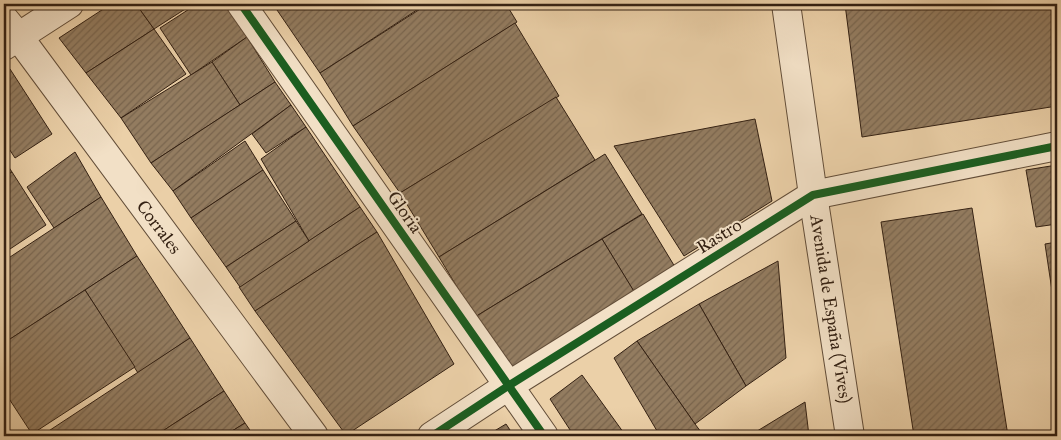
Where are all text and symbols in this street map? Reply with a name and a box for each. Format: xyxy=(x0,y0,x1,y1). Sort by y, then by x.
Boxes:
street label: Gloria xyxy=(383,187,428,238)
street label: Corrales xyxy=(132,196,186,258)
street label: Avenida de España (Vives) xyxy=(804,212,857,405)
street label: Rastro xyxy=(692,214,746,258)

